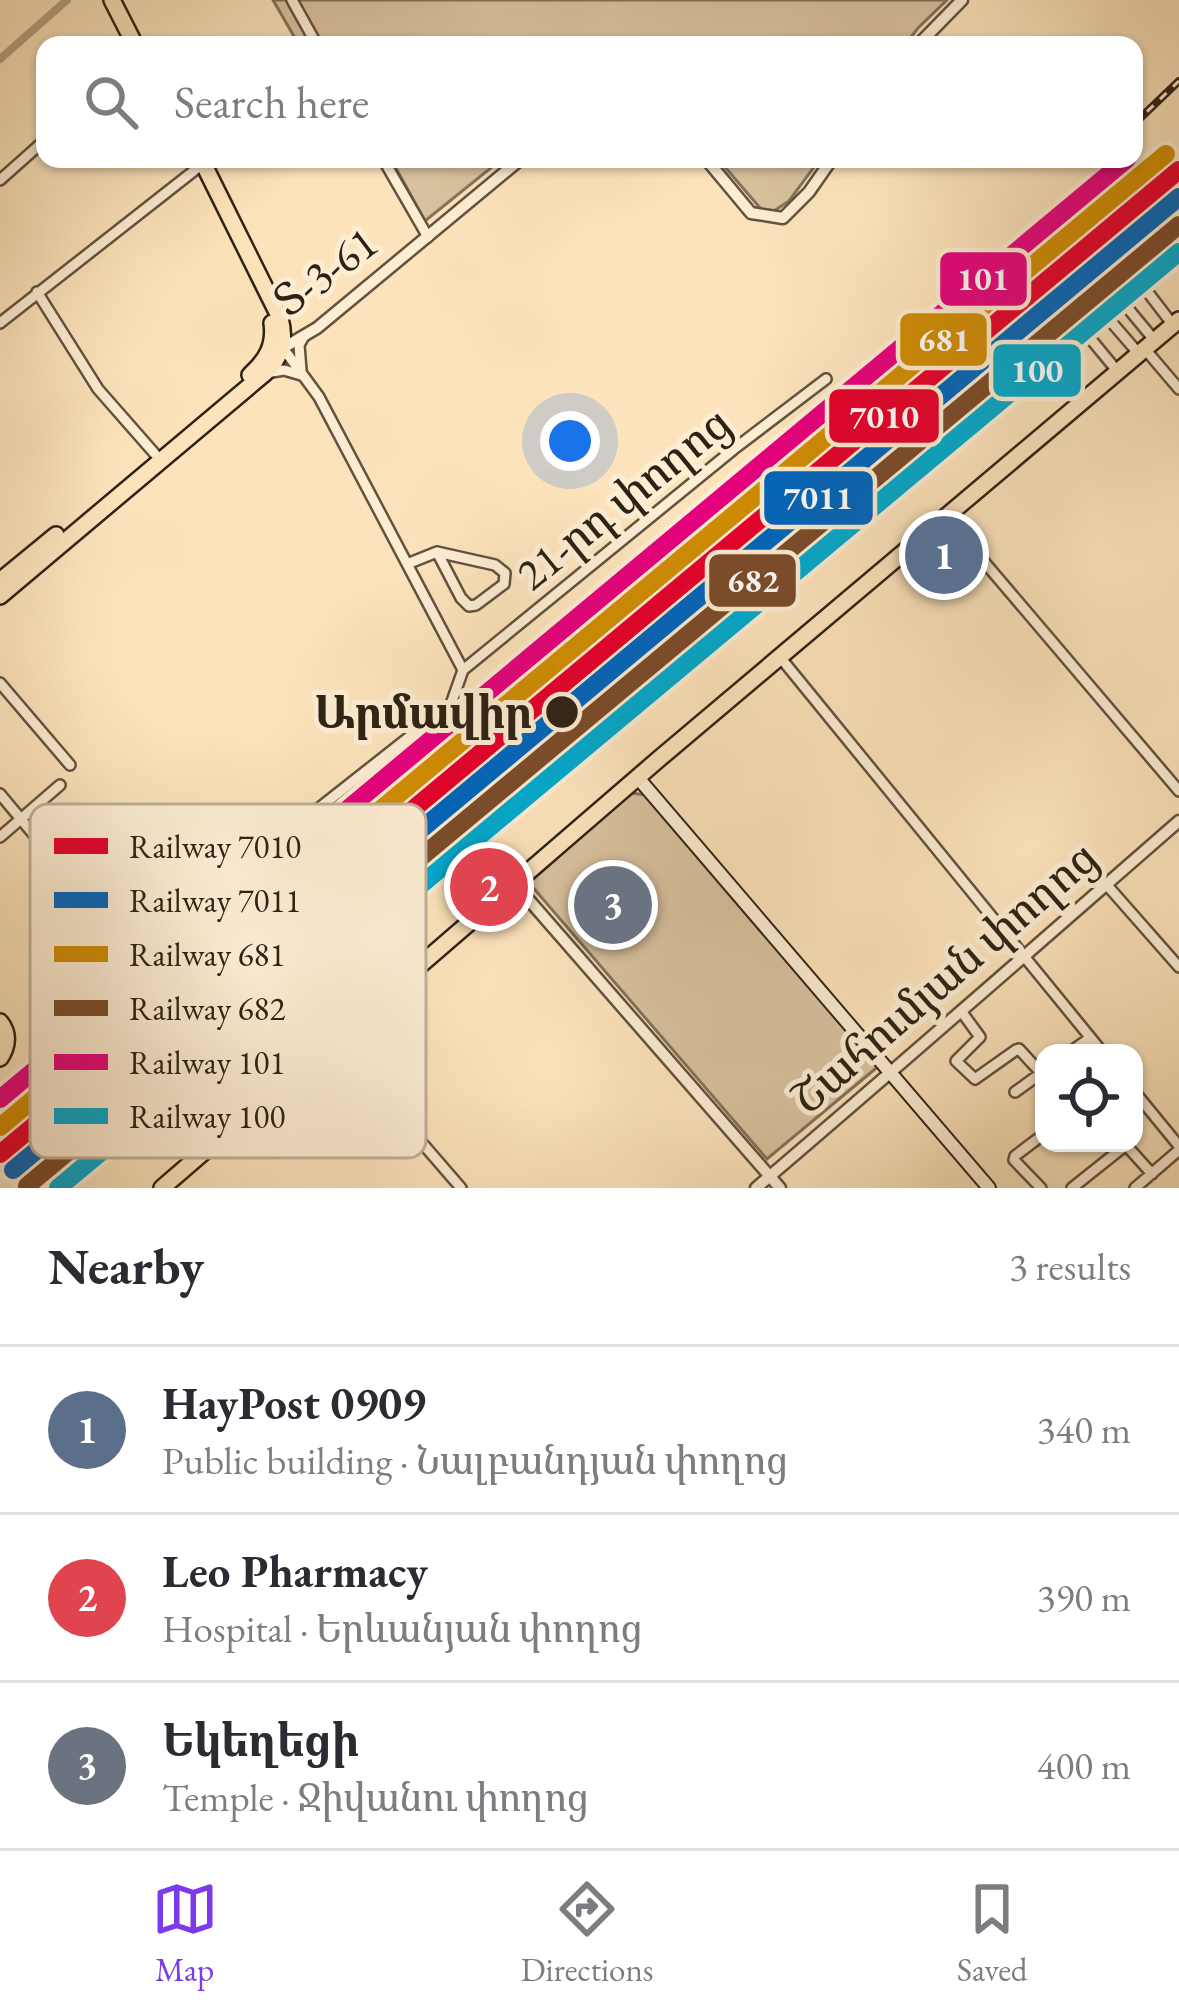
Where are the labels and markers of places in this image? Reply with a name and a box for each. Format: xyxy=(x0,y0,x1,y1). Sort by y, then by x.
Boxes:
pin: 1 xyxy=(905,510,983,600)
place label: Արմավիր xyxy=(314,683,532,741)
marker: Արմավիր xyxy=(543,693,581,731)
pin: 2 xyxy=(450,842,528,932)
pin: 3 xyxy=(574,860,652,950)

